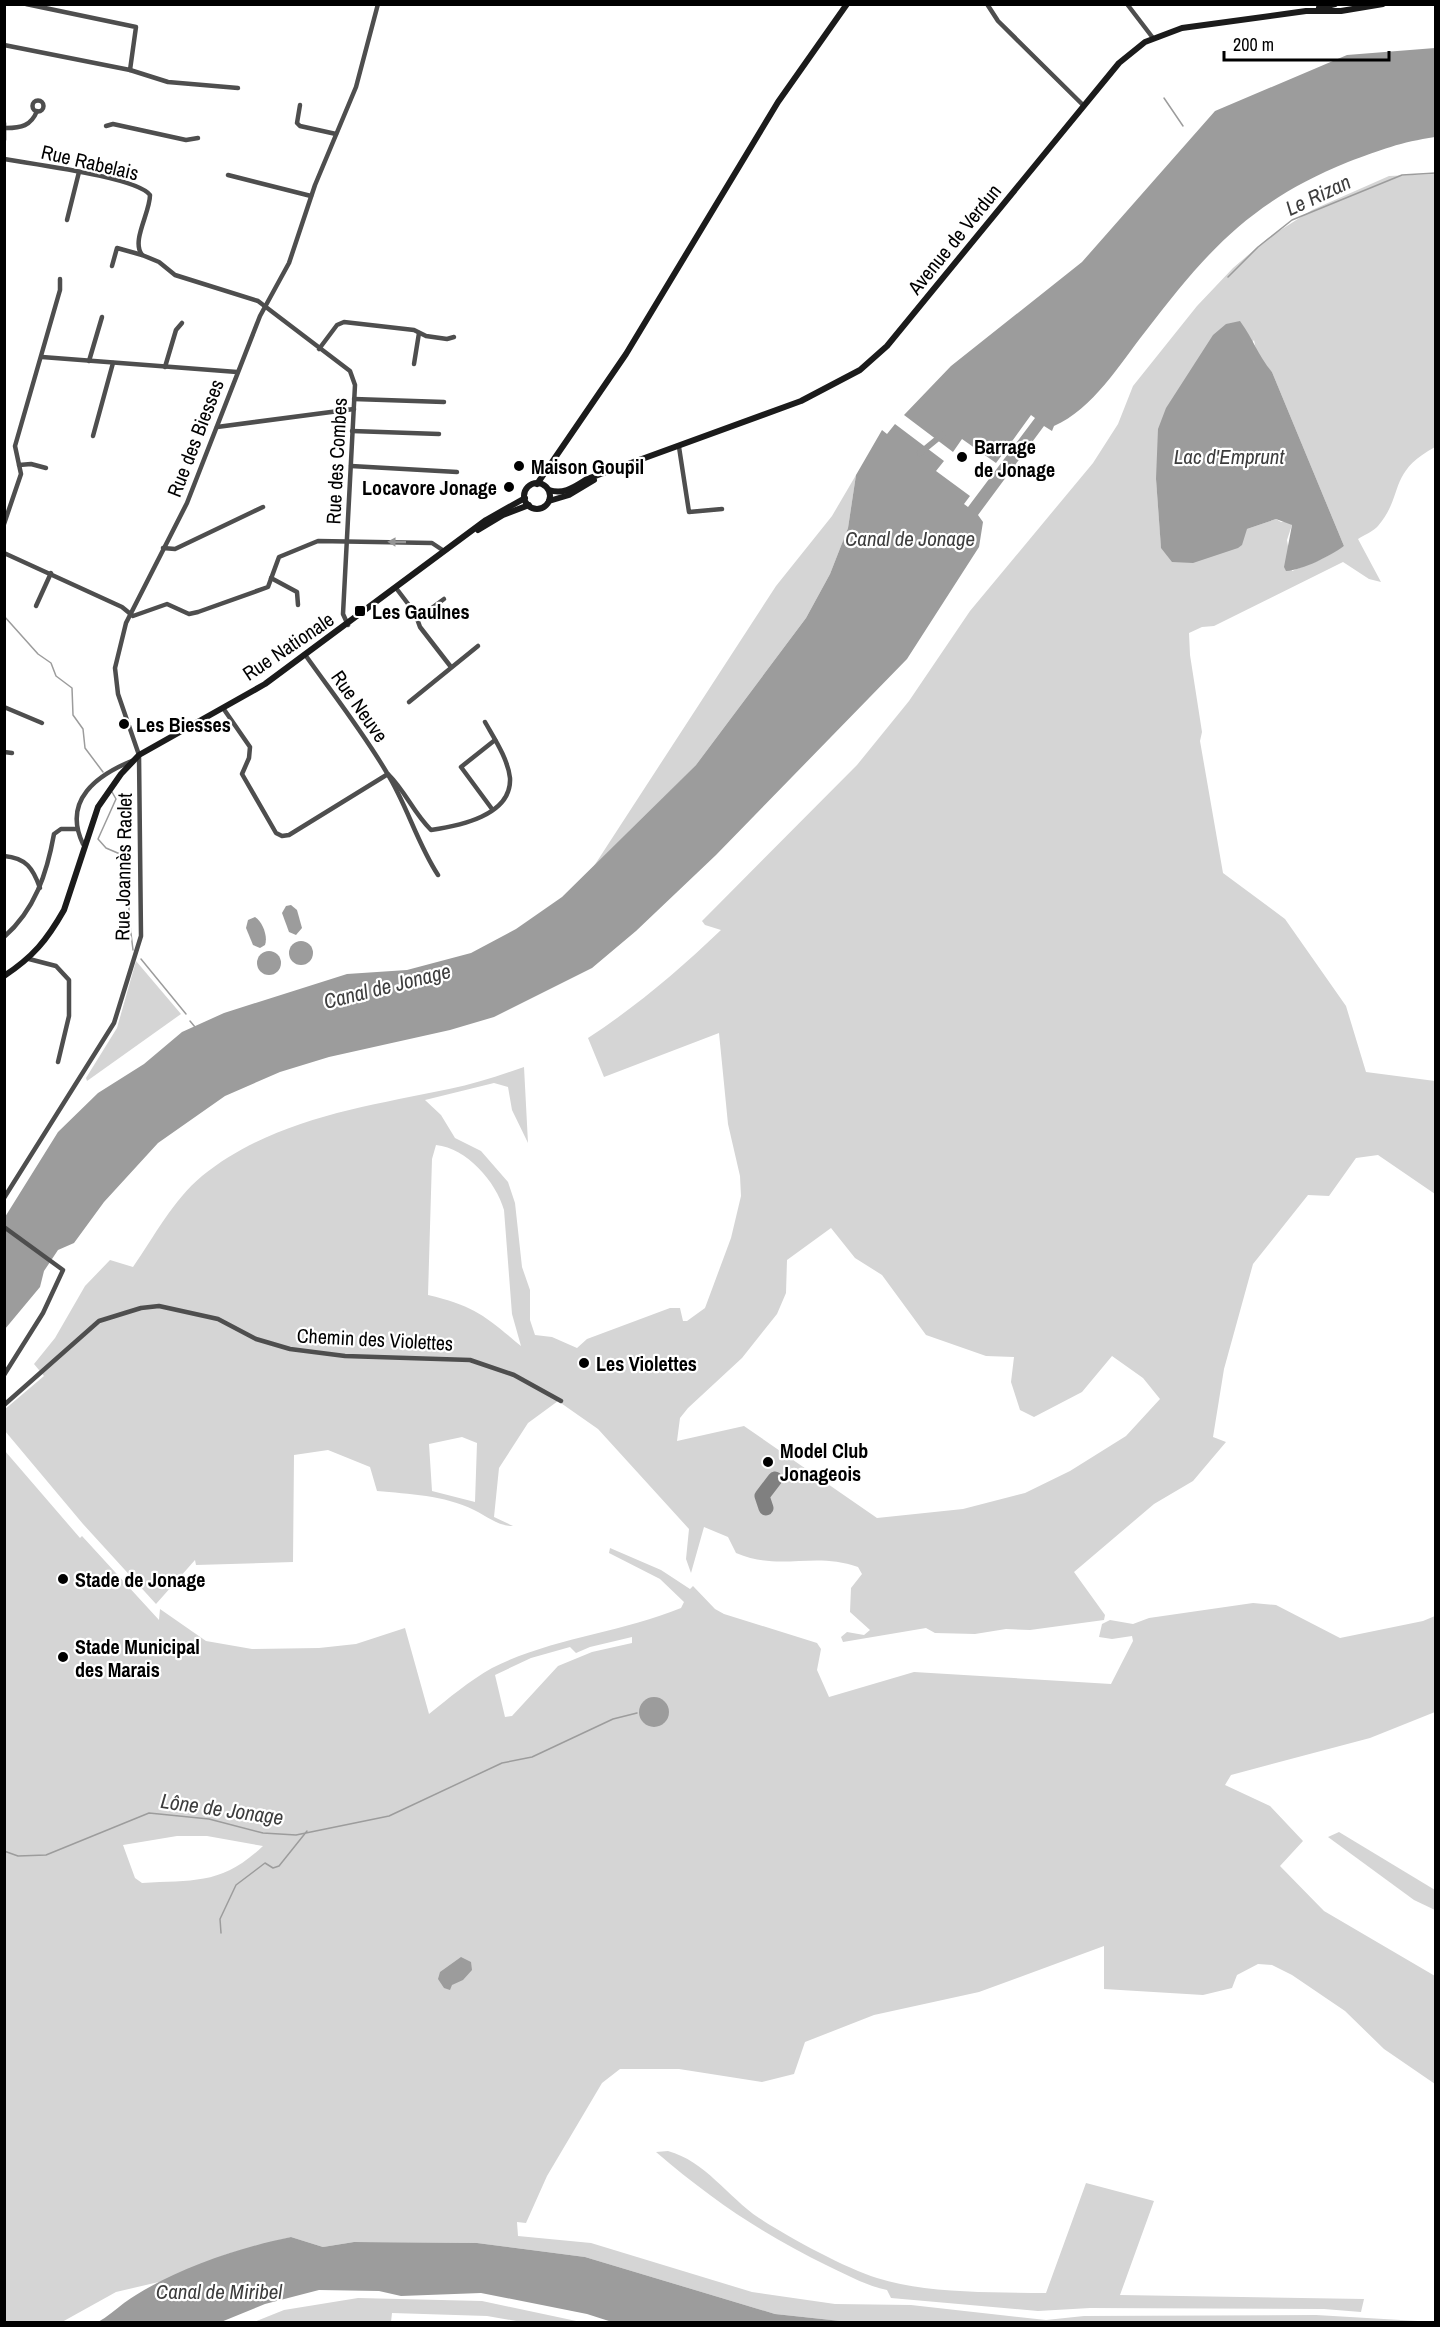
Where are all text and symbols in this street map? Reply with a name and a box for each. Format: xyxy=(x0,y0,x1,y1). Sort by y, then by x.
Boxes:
scale bar xyxy=(1224,24,1389,62)
text: 200 m xyxy=(1233,32,1274,57)
street label: Rue Rabelais xyxy=(39,138,141,186)
water label: Le Rizan xyxy=(1281,167,1355,223)
street label: Avenue de Verdun xyxy=(900,178,1007,301)
street label: Rue des Biesses xyxy=(160,375,230,501)
street label: Rue des Combes xyxy=(319,397,353,525)
place label: Barrage de Jonage xyxy=(974,433,1055,483)
water label: Lac d'Emprunt xyxy=(1174,442,1285,471)
marker: Barrage de Jonage xyxy=(955,450,969,464)
place label: Maison Goupil xyxy=(531,453,644,480)
marker: Maison Goupil xyxy=(512,459,526,473)
place label: Locavore Jonage xyxy=(362,474,497,501)
marker: Locavore Jonage xyxy=(502,480,516,494)
water label: Canal de Jonage xyxy=(845,524,975,553)
one-way arrow xyxy=(387,537,406,547)
place label: Les Gaulnes xyxy=(372,598,470,625)
marker: Les Gaulnes xyxy=(353,604,367,618)
street label: Rue Nationale xyxy=(237,605,339,687)
street label: Rue Neuve xyxy=(325,665,395,747)
place label: Les Biesses xyxy=(136,711,231,738)
marker: Les Biesses xyxy=(117,717,131,731)
street label: Rue Joannès Raclet xyxy=(108,792,138,941)
water label: Canal de Jonage xyxy=(320,956,454,1016)
street label: Chemin des Violettes xyxy=(296,1321,454,1357)
place label: Les Violettes xyxy=(596,1350,697,1377)
marker: Les Violettes xyxy=(577,1356,591,1370)
place label: Model Club Jonageois xyxy=(780,1437,868,1487)
marker: Model Club Jonageois xyxy=(761,1455,775,1469)
place label: Stade de Jonage xyxy=(75,1566,205,1593)
marker: Stade de Jonage xyxy=(56,1572,70,1586)
place label: Stade Municipal des Marais xyxy=(75,1633,200,1683)
marker: Stade Municipal des Marais xyxy=(56,1650,70,1664)
water label: Lône de Jonage xyxy=(159,1786,285,1832)
water label: Canal de Miribel xyxy=(156,2277,283,2306)

